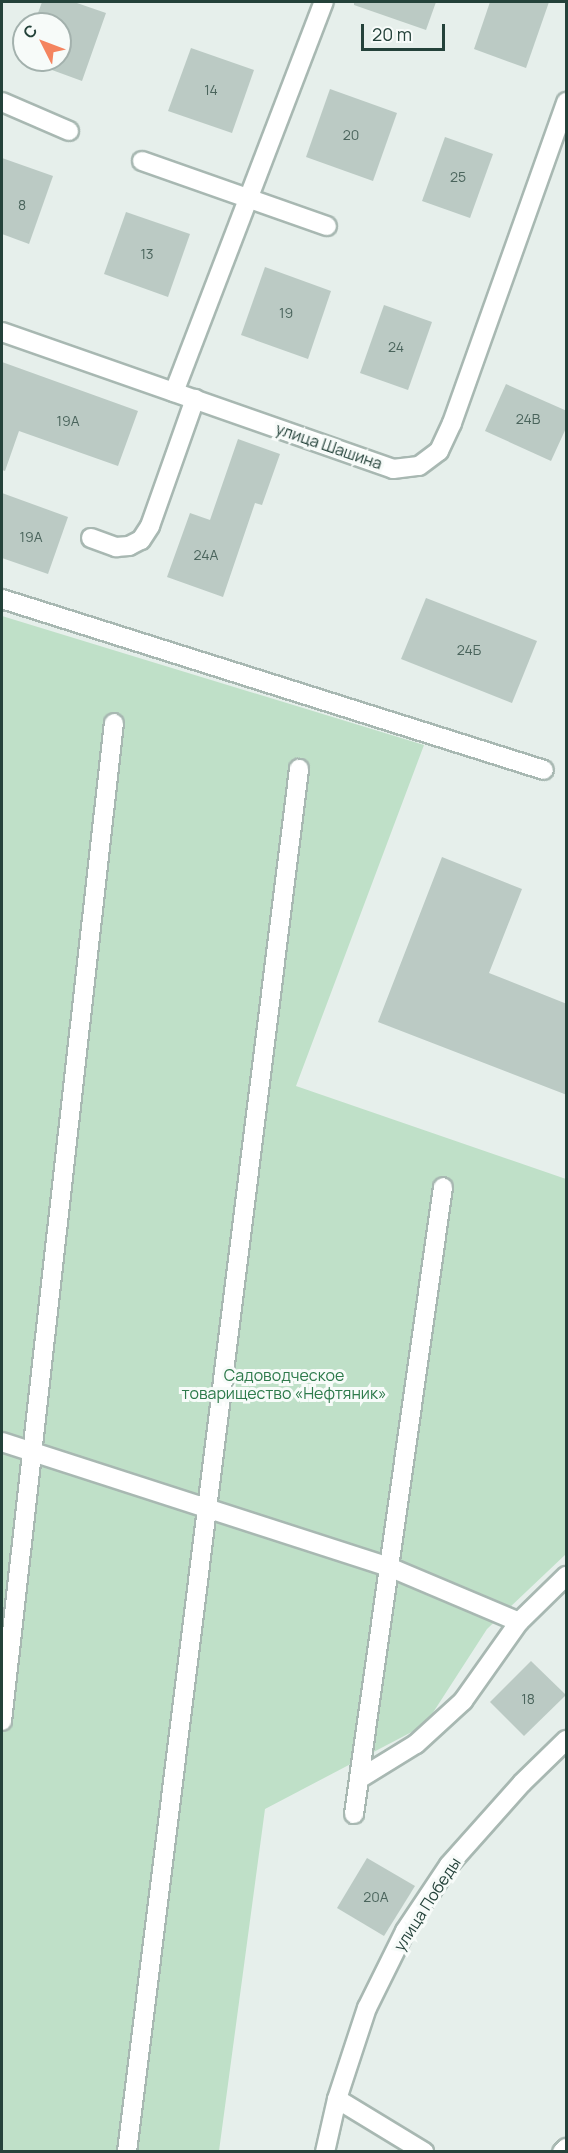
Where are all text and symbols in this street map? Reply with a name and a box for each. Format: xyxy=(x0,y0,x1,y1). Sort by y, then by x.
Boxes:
north arrow xyxy=(12,12,72,72)
scale bar xyxy=(364,12,448,50)
text: С xyxy=(18,20,42,43)
text: 20 m xyxy=(372,22,412,46)
house number: 14 xyxy=(204,82,218,98)
house number: 20 xyxy=(343,127,359,143)
house number: 25 xyxy=(450,169,466,185)
house number: 8 xyxy=(18,197,26,213)
house number: 13 xyxy=(140,246,154,262)
house number: 19 xyxy=(279,305,293,321)
house number: 24 xyxy=(388,339,404,355)
house number: 24В xyxy=(516,411,540,427)
house number: 19А xyxy=(56,413,80,429)
street label: улица Шашина xyxy=(273,419,385,473)
house number: 19А xyxy=(19,529,43,545)
house number: 24А xyxy=(194,547,218,563)
house number: 24Б xyxy=(457,642,481,658)
park label: Садоводческое товарищество «Нефтяник» xyxy=(182,1365,386,1403)
house number: 18 xyxy=(521,1691,535,1707)
street label: улица Победы xyxy=(390,1854,464,1954)
house number: 20А xyxy=(363,1889,389,1905)

